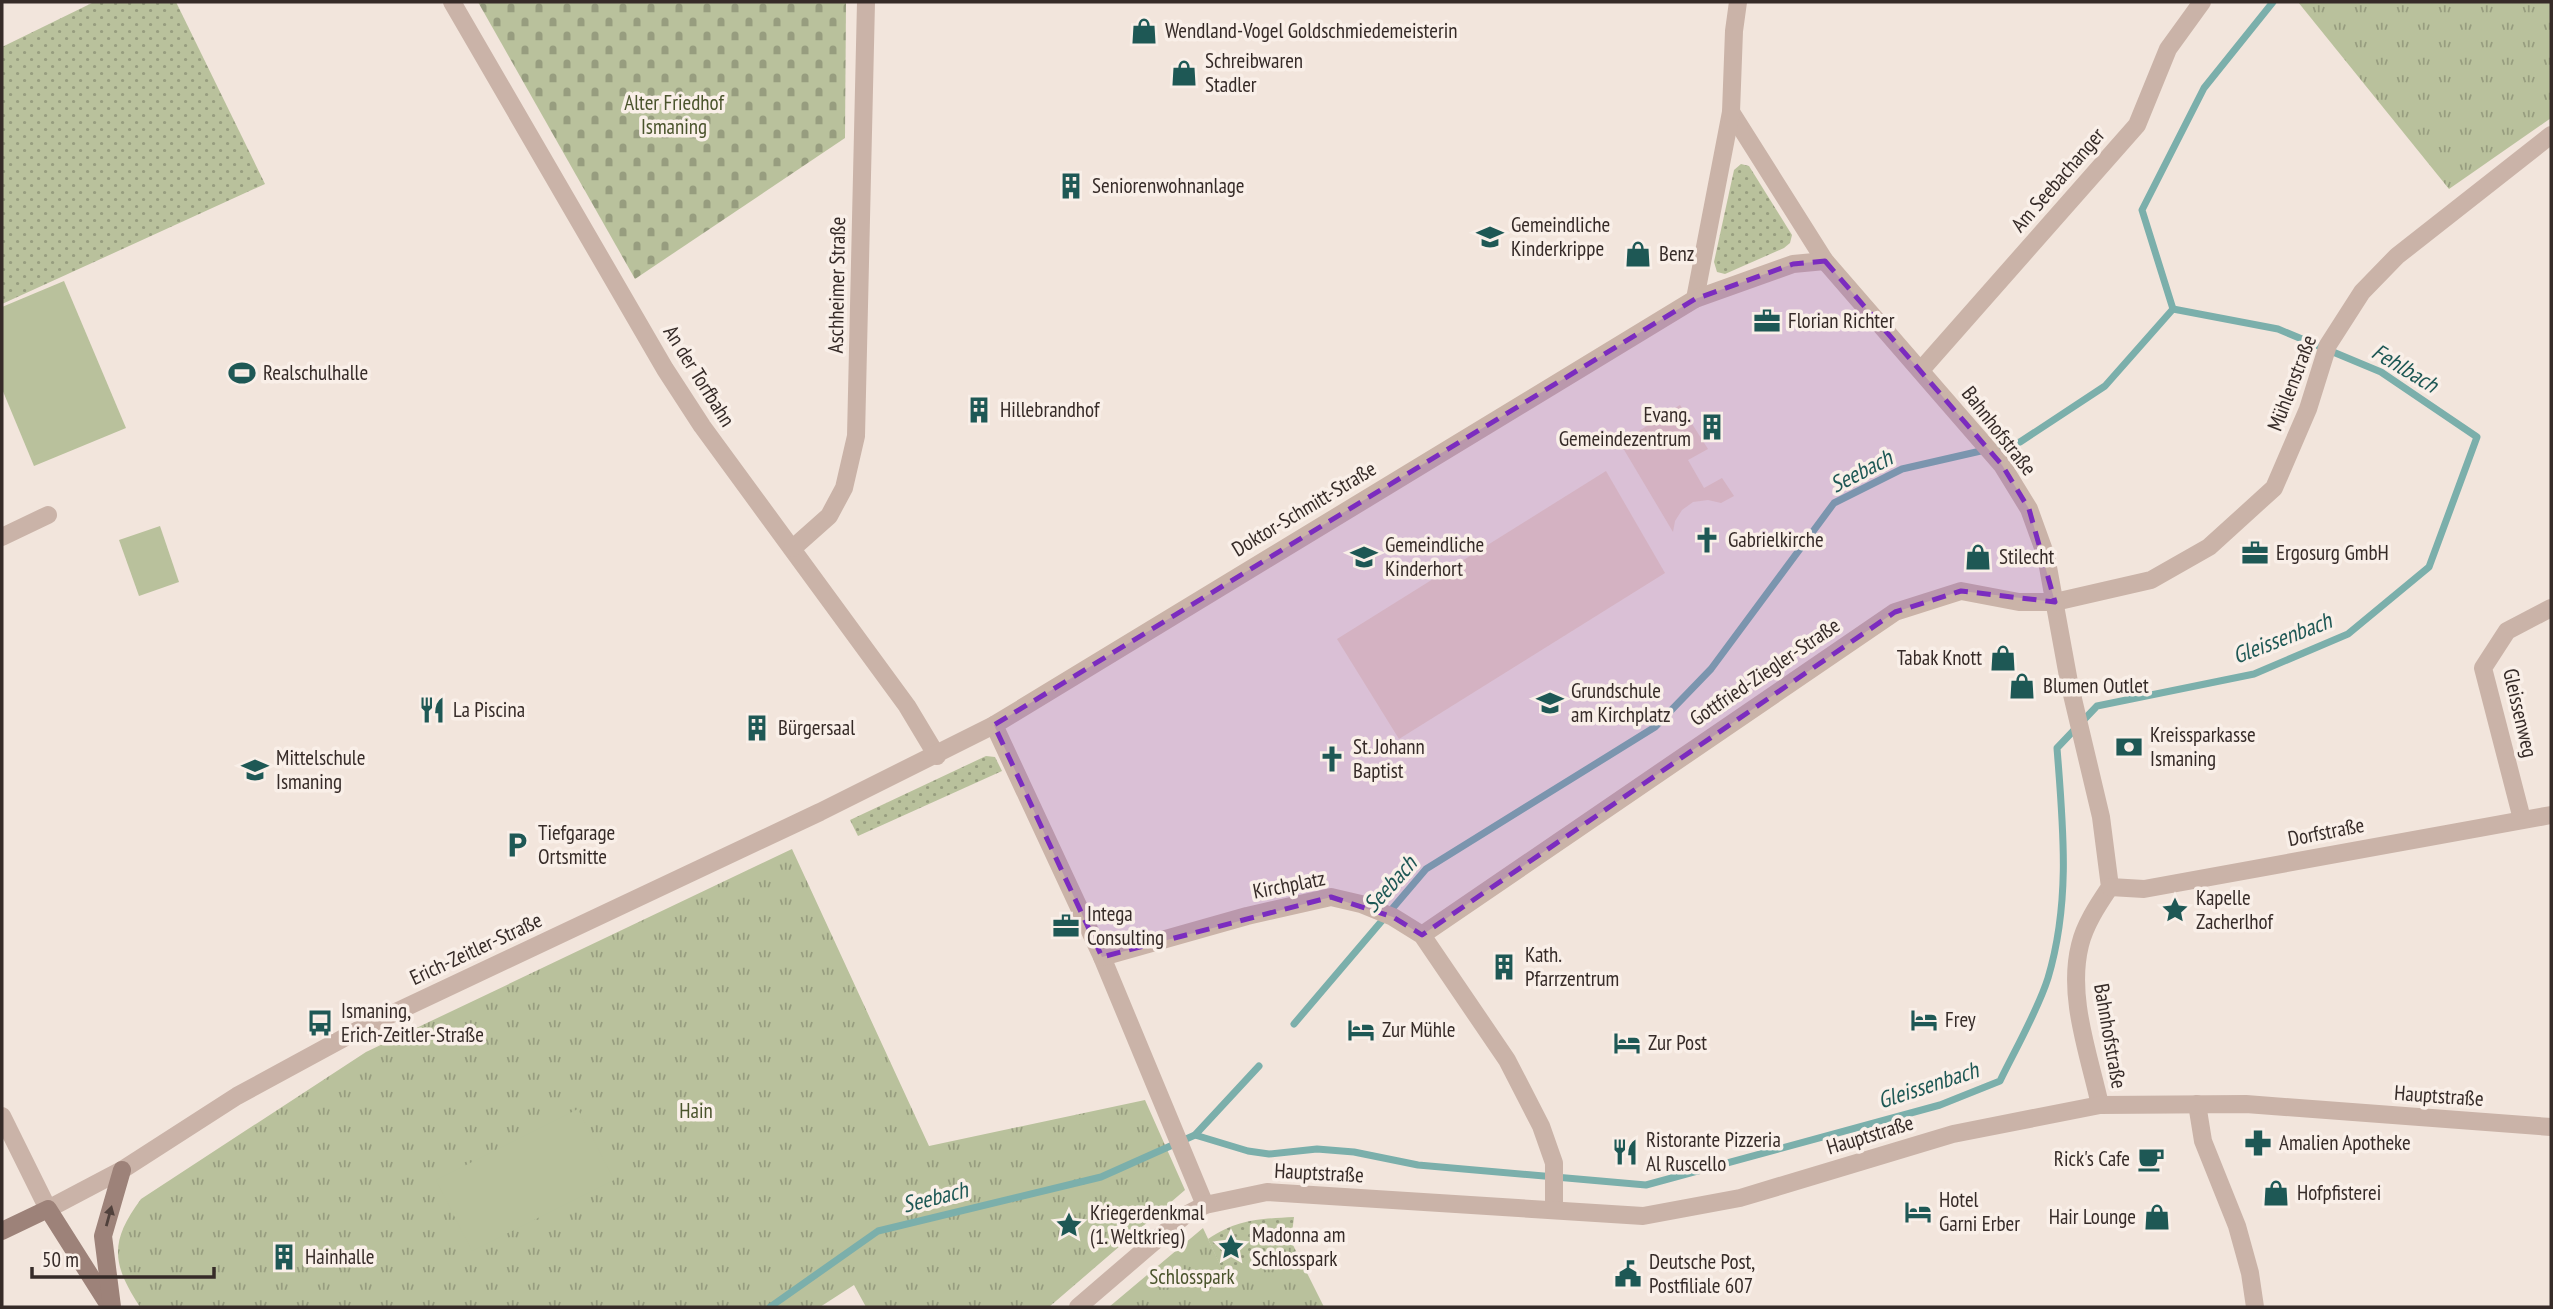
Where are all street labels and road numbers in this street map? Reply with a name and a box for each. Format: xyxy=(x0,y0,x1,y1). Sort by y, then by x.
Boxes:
street label: Am Seebachanger xyxy=(2005,122,2110,237)
street label: Aschheimer Straße xyxy=(822,216,851,354)
street label: An der Torfbahn xyxy=(658,320,741,431)
street label: Mühlenstraße xyxy=(2261,331,2322,435)
street label: Bahnhofstraße xyxy=(1956,381,2043,481)
street label: Doktor-Schmitt-Straße xyxy=(1227,455,1381,562)
street label: Gottfried-Ziegler-Straße xyxy=(1685,611,1845,732)
street label: Gleissenweg xyxy=(2497,666,2544,760)
street label: Dorfstraße xyxy=(2285,811,2366,852)
street label: Kirchplatz xyxy=(1250,864,1327,905)
street label: Erich-Zeitler-Straße xyxy=(405,906,546,991)
street label: Bahnhofstraße xyxy=(2088,981,2133,1091)
street label: Hauptstraße xyxy=(2393,1079,2485,1112)
street label: Hauptstraße xyxy=(1823,1109,1917,1161)
street label: Hauptstraße xyxy=(1274,1157,1364,1188)

